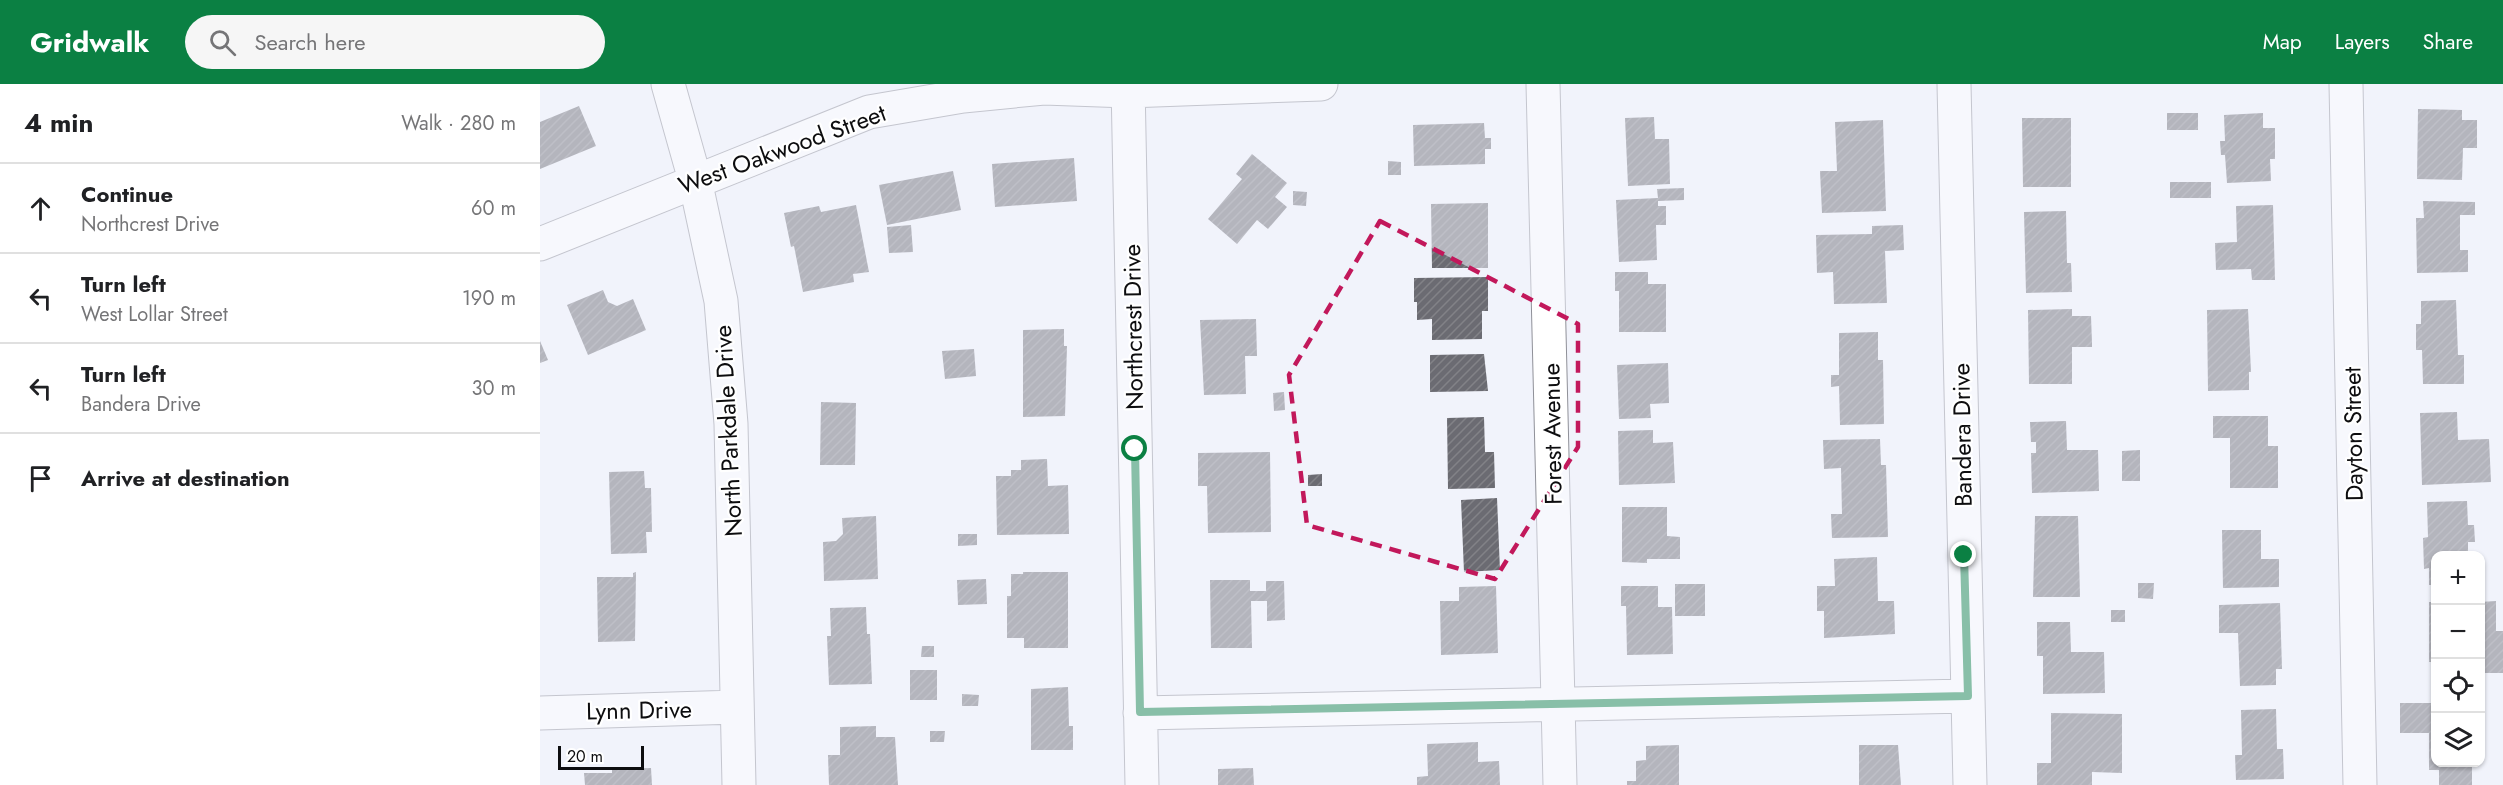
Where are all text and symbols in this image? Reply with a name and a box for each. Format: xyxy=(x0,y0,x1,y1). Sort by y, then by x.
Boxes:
search box xyxy=(185,15,605,69)
text: Gridwalk xyxy=(30,22,149,63)
icon: search xyxy=(206,26,239,59)
text: Search here xyxy=(254,26,366,58)
text: Map xyxy=(2263,27,2302,57)
text: Layers xyxy=(2335,27,2390,57)
text: Share xyxy=(2423,27,2473,57)
street label: West Oakwood Street xyxy=(673,95,891,203)
text: 4 min xyxy=(24,104,93,142)
text: Walk · 280 m xyxy=(401,109,516,138)
text: Continue xyxy=(81,178,173,210)
icon: ahead xyxy=(24,192,57,225)
text: 60 m xyxy=(471,194,516,223)
text: Northcrest Drive xyxy=(81,210,219,239)
street label: Northcrest Drive xyxy=(1114,244,1152,410)
text: Turn left xyxy=(81,268,166,300)
icon: left xyxy=(24,282,57,315)
text: 190 m xyxy=(462,284,516,313)
text: West Lollar Street xyxy=(81,300,228,329)
street label: North Parkdale Drive xyxy=(705,324,751,538)
text: Turn left xyxy=(81,358,166,390)
street label: Forest Avenue xyxy=(1533,363,1571,505)
street label: Bandera Drive xyxy=(1943,363,1981,507)
street label: Dayton Street xyxy=(2334,366,2372,501)
icon: left xyxy=(24,372,57,405)
text: 30 m xyxy=(471,374,516,403)
text: Bandera Drive xyxy=(81,390,201,419)
route start xyxy=(1121,435,1147,461)
icon: arrive xyxy=(24,462,57,495)
text: Arrive at destination xyxy=(81,462,290,494)
route end xyxy=(1950,541,1976,567)
map controls xyxy=(2431,551,2485,767)
button: + xyxy=(2431,551,2485,605)
button: − xyxy=(2431,605,2485,659)
button: locate xyxy=(2431,659,2485,713)
street label: Lynn Drive xyxy=(586,692,692,728)
button: layers xyxy=(2431,713,2485,767)
scale bar xyxy=(558,743,644,770)
text: 20 m xyxy=(567,745,603,768)

